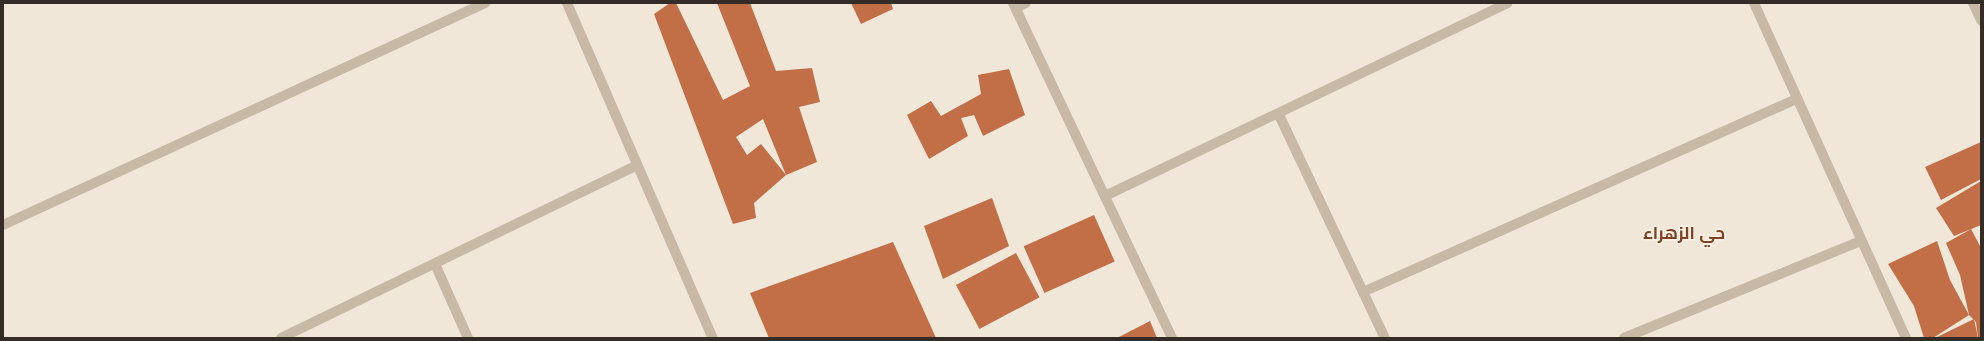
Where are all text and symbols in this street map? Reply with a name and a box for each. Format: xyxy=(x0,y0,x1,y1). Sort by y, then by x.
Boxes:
district label: حي الزهراء xyxy=(1643,224,1725,244)

